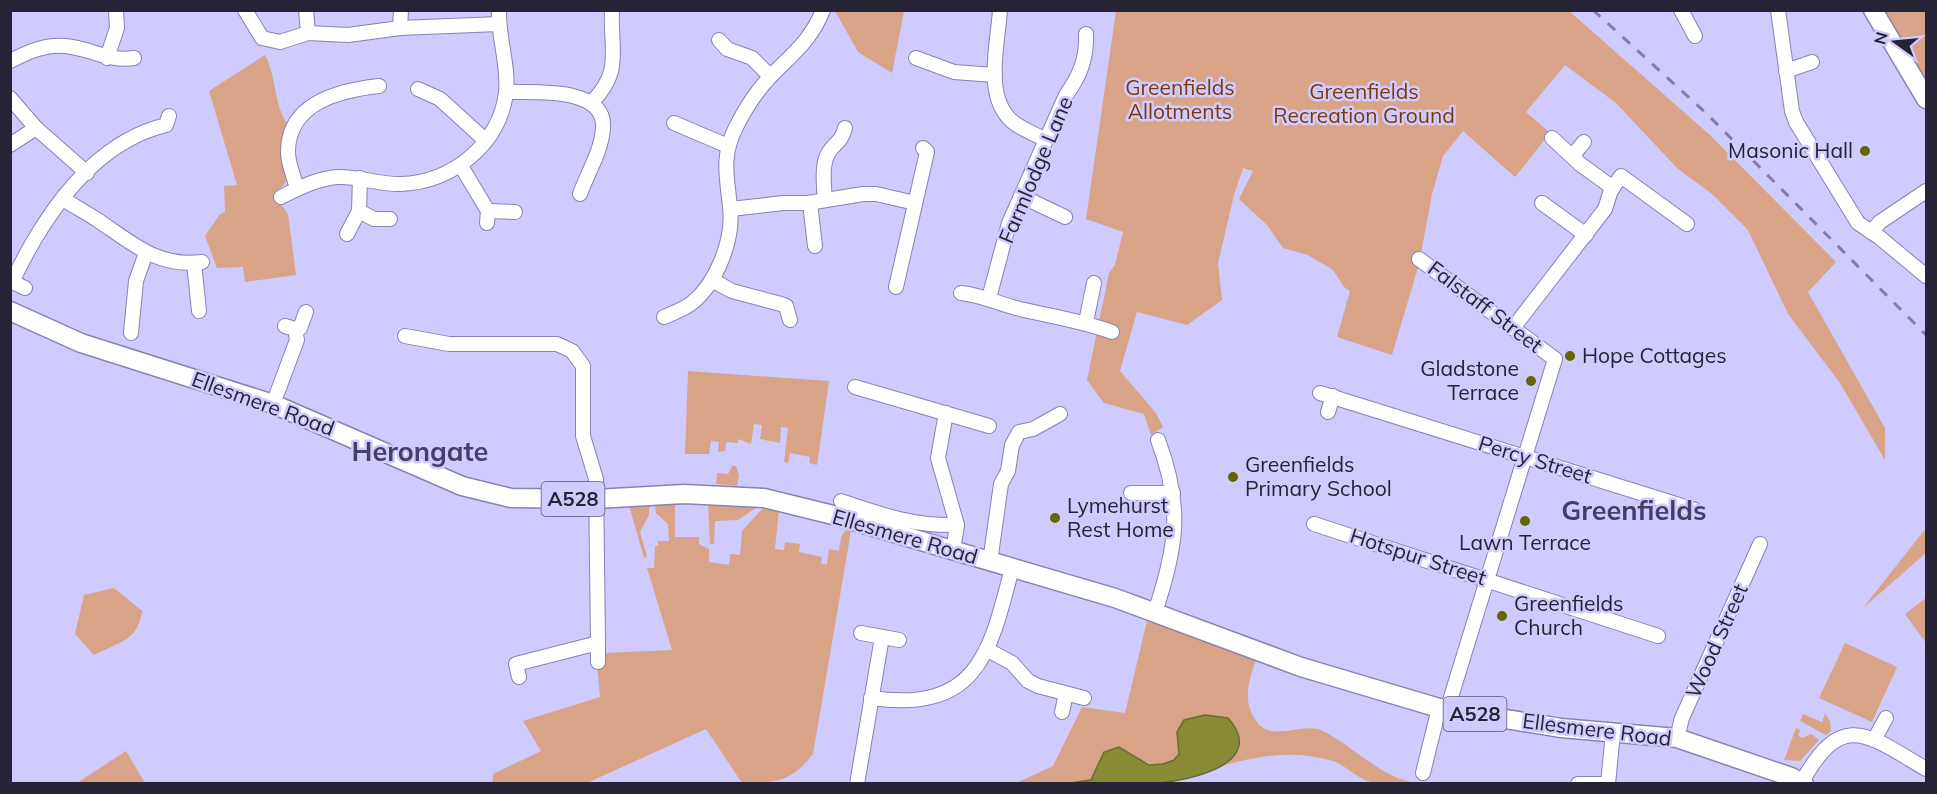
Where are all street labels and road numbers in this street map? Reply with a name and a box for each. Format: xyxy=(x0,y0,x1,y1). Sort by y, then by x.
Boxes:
street label: Farmlodge Lane xyxy=(992,92,1078,247)
street label: Falstaff Street xyxy=(1423,255,1548,358)
street label: Ellesmere Road xyxy=(188,365,338,441)
street label: Percy Street xyxy=(1475,429,1595,489)
road number: A528 xyxy=(542,482,604,516)
street label: Ellesmere Road xyxy=(830,503,981,569)
street label: Hotspur Street xyxy=(1347,522,1490,590)
street label: Wood Street xyxy=(1679,579,1753,702)
road number: A528 xyxy=(1444,697,1506,731)
street label: Ellesmere Road xyxy=(1521,707,1673,751)

